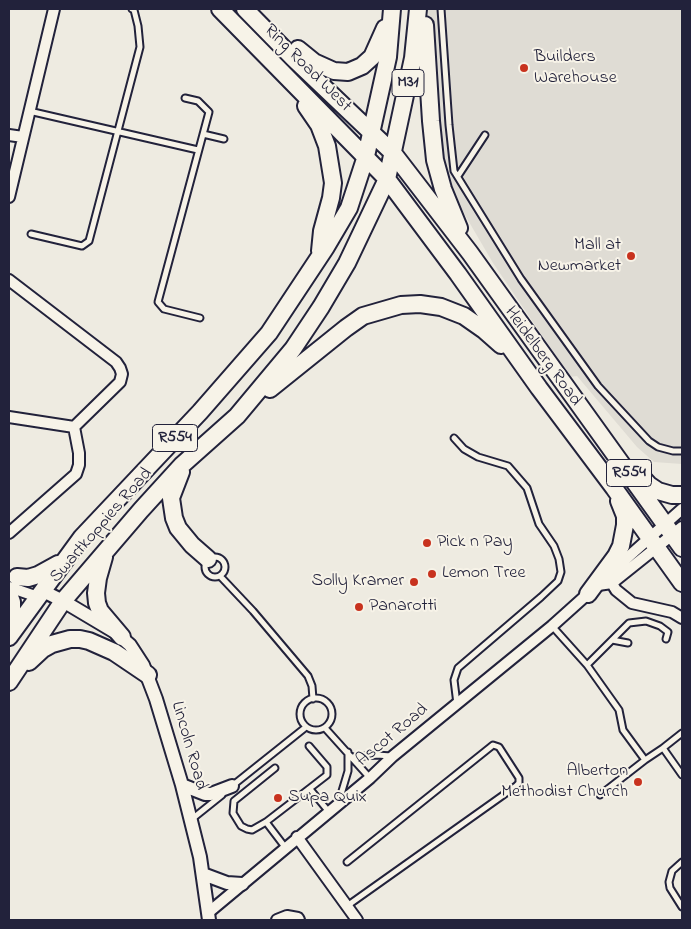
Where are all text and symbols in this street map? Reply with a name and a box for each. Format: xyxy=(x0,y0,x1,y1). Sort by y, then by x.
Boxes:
street label: Ring Road West xyxy=(259,21,355,117)
place label: Builders Warehouse xyxy=(534,47,617,90)
marker: Builders Warehouse xyxy=(518,62,530,74)
road number: M31 xyxy=(392,70,424,96)
place label: Mall at Newmarket xyxy=(538,235,621,278)
marker: Mall at Newmarket xyxy=(625,250,637,262)
street label: Heidelberg Road xyxy=(499,303,585,411)
road number: R554 xyxy=(152,424,198,452)
road number: R554 xyxy=(606,459,652,486)
street label: Swartkoppies Road xyxy=(46,464,158,588)
place label: Pick n Pay xyxy=(437,532,512,554)
marker: Pick n Pay xyxy=(421,537,433,549)
place label: Lemon Tree xyxy=(442,563,525,585)
marker: Lemon Tree xyxy=(426,568,438,580)
place label: Solly Kramer xyxy=(311,571,404,593)
marker: Solly Kramer xyxy=(408,576,420,588)
place label: Panarotti xyxy=(369,596,437,618)
marker: Panarotti xyxy=(353,601,365,613)
street label: Lincoln Road xyxy=(165,699,211,793)
street label: Ascot Road xyxy=(353,700,433,772)
place label: Alberton Methodist Church xyxy=(501,761,628,804)
marker: Alberton Methodist Church xyxy=(632,776,644,788)
place label: Supa Quix xyxy=(288,787,367,809)
marker: Supa Quix xyxy=(272,792,284,804)

